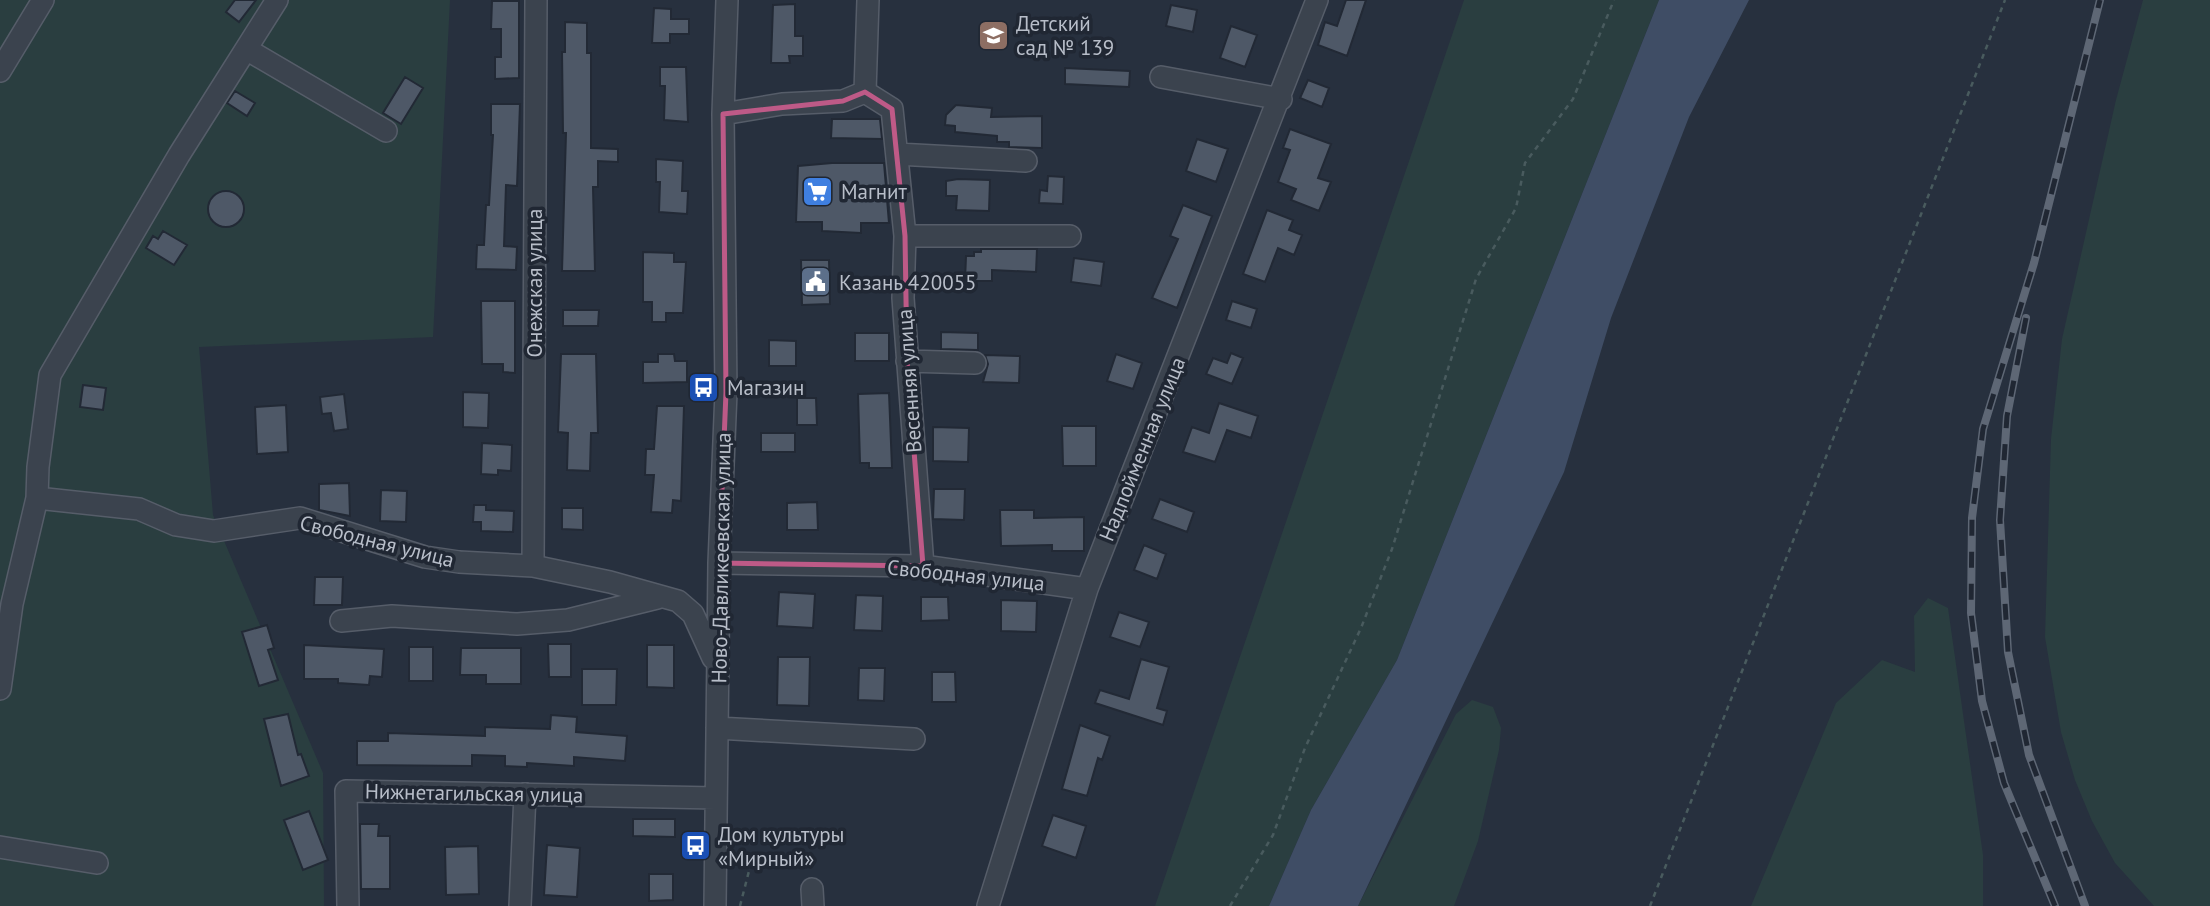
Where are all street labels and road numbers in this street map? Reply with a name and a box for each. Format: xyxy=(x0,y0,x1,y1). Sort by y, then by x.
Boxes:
street label: Онежская улица xyxy=(521,209,548,357)
street label: Весенняя улица xyxy=(891,308,927,454)
street label: Надпойменная улица xyxy=(1093,353,1191,545)
street label: Ново-Давликеевская улица xyxy=(705,432,737,684)
street label: Свободная улица xyxy=(297,509,457,573)
street label: Свободная улица xyxy=(886,553,1046,597)
street label: Нижнетагильская улица xyxy=(365,778,583,808)

